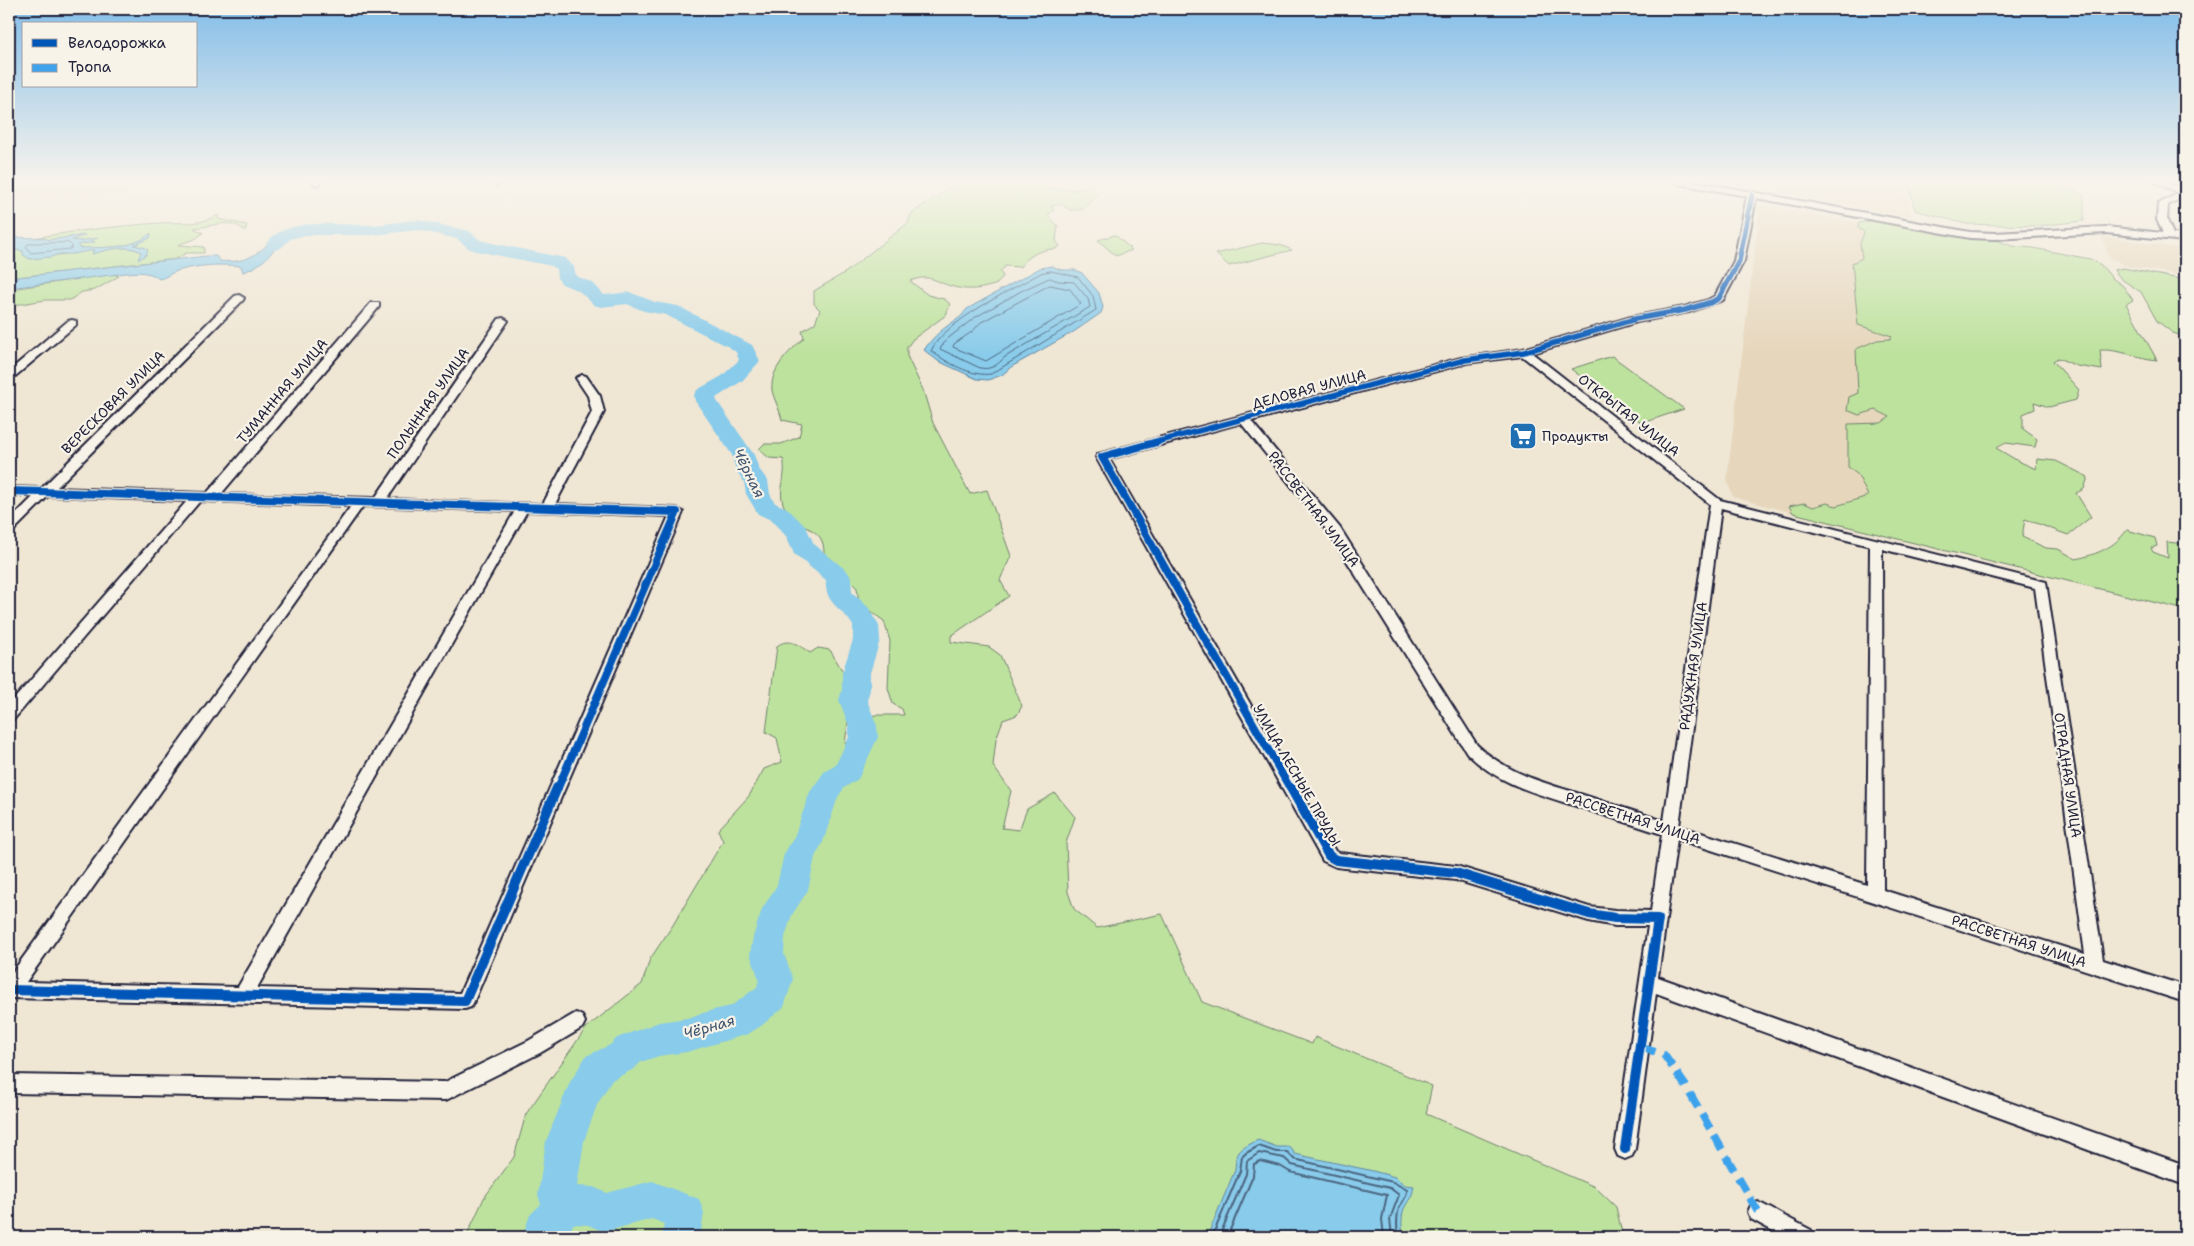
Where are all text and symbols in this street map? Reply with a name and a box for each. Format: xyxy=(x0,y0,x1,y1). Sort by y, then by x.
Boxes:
legend xyxy=(22,22,198,88)
text: Велодорожка xyxy=(68,33,167,53)
text: Тропа xyxy=(68,57,112,77)
street label: ТУМАННАЯ УЛИЦА xyxy=(233,335,331,447)
street label: ПОЛЫННАЯ УЛИЦА xyxy=(383,344,473,462)
street label: ВЕРЕСКОВАЯ УЛИЦА xyxy=(57,346,169,458)
street label: ДЕЛОВАЯ УЛИЦА xyxy=(1250,365,1368,413)
street label: ОТКРЫТАЯ УЛИЦА xyxy=(1575,370,1683,460)
supermarket icon: Продукты xyxy=(1508,421,1538,451)
place label: Продукты xyxy=(1542,427,1609,445)
water label: Чёрная xyxy=(728,445,770,501)
street label: РАССВЕТНАЯ УЛИЦА xyxy=(1264,447,1364,571)
street label: РАДУЖНАЯ УЛИЦА xyxy=(1675,601,1711,731)
street label: УЛИЦА ЛЕСНЫЕ ПРУДЫ xyxy=(1249,701,1345,849)
street label: ОТРАДНАЯ УЛИЦА xyxy=(2050,711,2086,839)
street label: РАССВЕТНАЯ УЛИЦА xyxy=(1563,788,1703,848)
street label: РАССВЕТНАЯ УЛИЦА xyxy=(1949,911,2089,971)
water label: Чёрная xyxy=(681,1010,737,1044)

